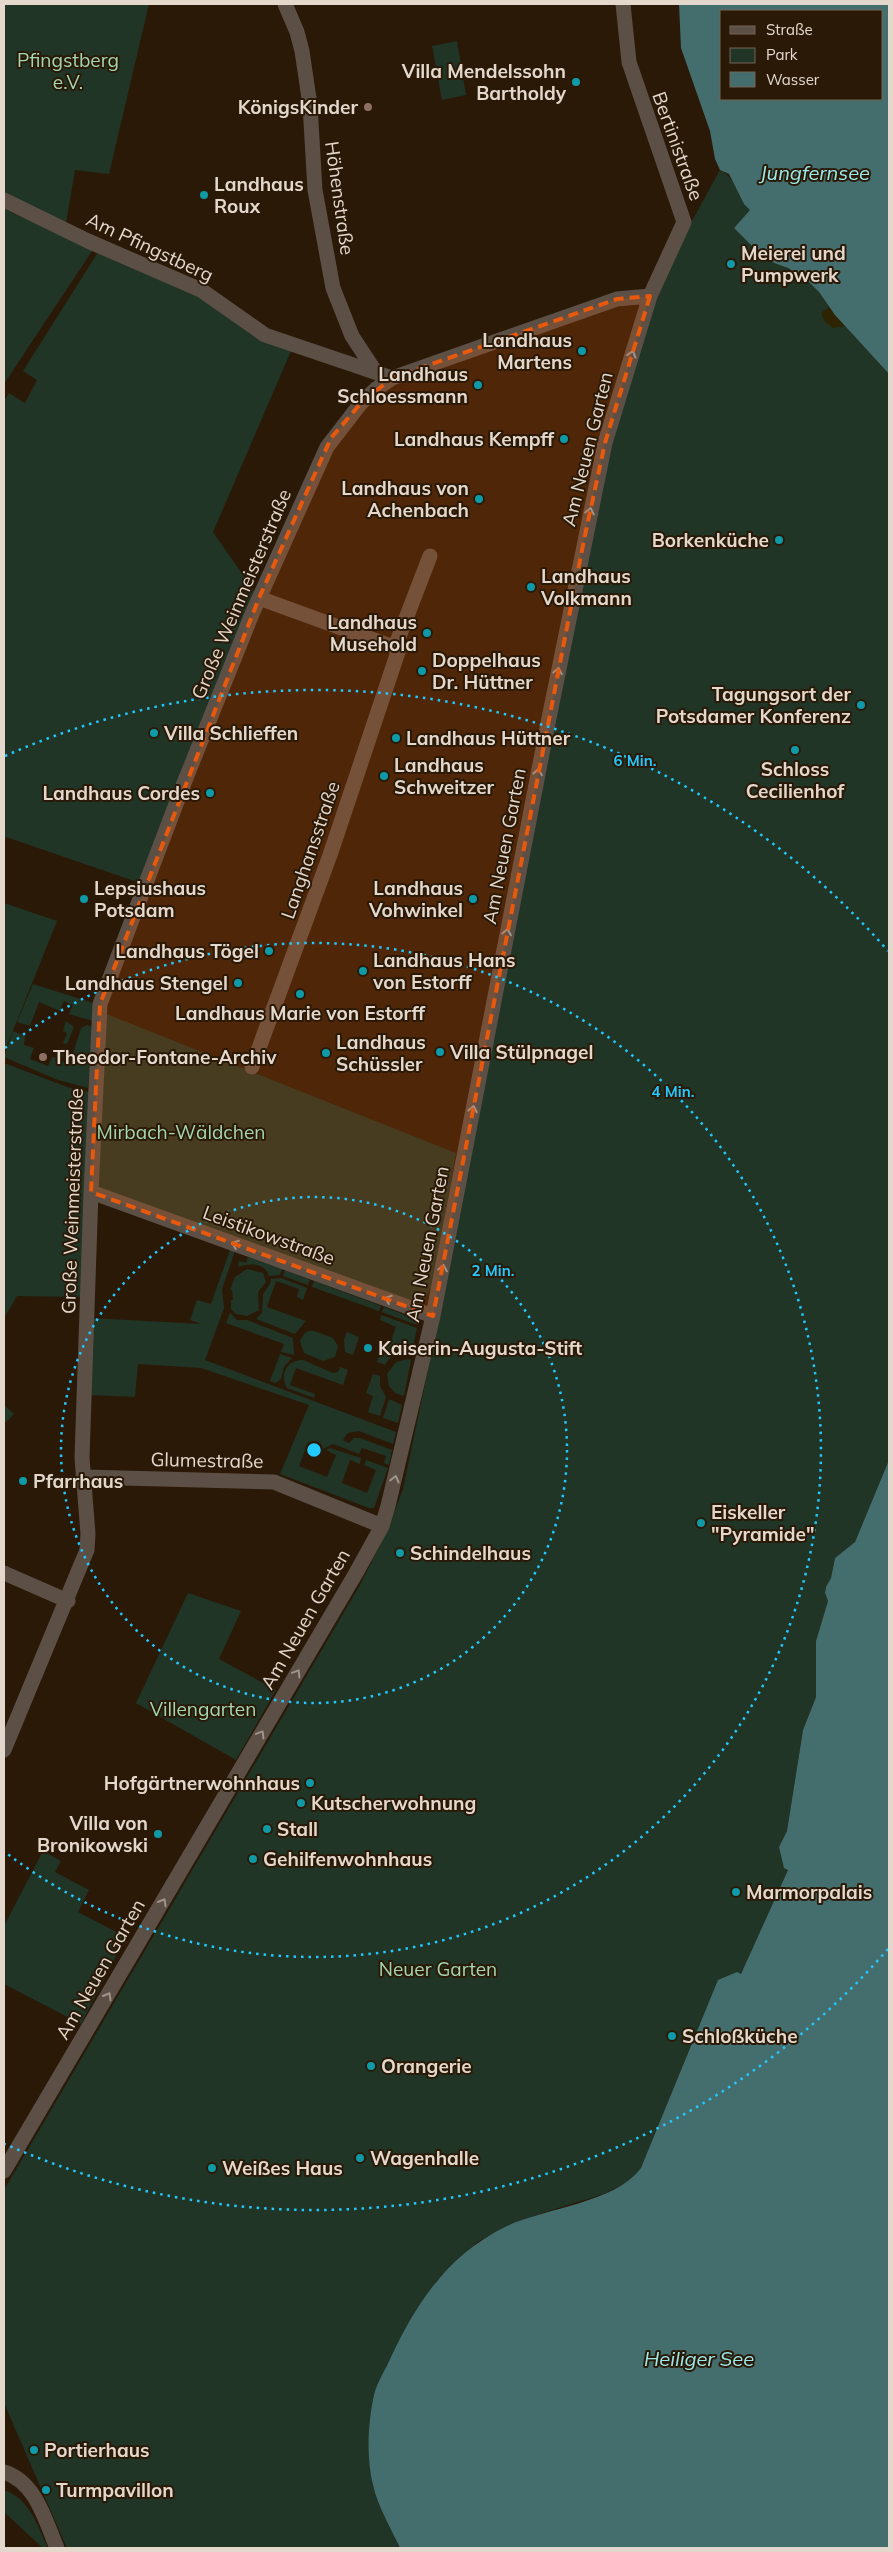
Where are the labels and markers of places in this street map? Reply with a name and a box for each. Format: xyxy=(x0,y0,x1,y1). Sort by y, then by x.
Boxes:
place label: Villa Mendelssohn Bartholdy xyxy=(401,59,567,105)
marker: Villa Mendelssohn Bartholdy xyxy=(570,76,582,88)
place label: KönigsKinder xyxy=(238,95,359,119)
marker: KönigsKinder xyxy=(362,101,374,113)
place label: Landhaus Roux xyxy=(214,172,304,218)
marker: Landhaus Roux xyxy=(198,189,210,201)
place label: Meierei und Pumpwerk xyxy=(741,241,846,287)
marker: Meierei und Pumpwerk xyxy=(725,258,737,270)
place label: Landhaus Martens xyxy=(482,328,572,374)
marker: Landhaus Martens xyxy=(576,345,588,357)
place label: Landhaus Schloessmann xyxy=(337,362,468,408)
marker: Landhaus Schloessmann xyxy=(472,379,484,391)
place label: Landhaus Kempff xyxy=(394,427,555,451)
marker: Landhaus Kempff xyxy=(558,433,570,445)
place label: Landhaus von Achenbach xyxy=(341,476,469,522)
marker: Landhaus von Achenbach xyxy=(473,493,485,505)
place label: Borkenküche xyxy=(652,528,769,552)
marker: Borkenküche xyxy=(773,534,785,546)
place label: Landhaus Volkmann xyxy=(540,564,632,610)
marker: Landhaus Volkmann xyxy=(525,581,537,593)
place label: Landhaus Musehold xyxy=(327,610,417,656)
marker: Landhaus Musehold xyxy=(421,627,433,639)
place label: Doppelhaus Dr. Hüttner xyxy=(432,648,541,694)
marker: Doppelhaus Dr. Hüttner xyxy=(416,665,428,677)
place label: Tagungsort der Potsdamer Konferenz xyxy=(656,682,852,728)
marker: Tagungsort der Potsdamer Konferenz xyxy=(855,699,867,711)
place label: Villa Schlieffen xyxy=(163,721,298,745)
place label: Landhaus Hüttner xyxy=(406,726,571,750)
marker: Villa Schlieffen xyxy=(148,727,160,739)
marker: Landhaus Hüttner xyxy=(390,732,402,744)
marker: Schloss Cecilienhof xyxy=(789,744,801,756)
place label: Landhaus Schweitzer xyxy=(394,753,495,799)
place label: Schloss Cecilienhof xyxy=(746,757,845,803)
marker: Landhaus Schweitzer xyxy=(378,770,390,782)
place label: Landhaus Cordes xyxy=(42,781,200,805)
marker: Landhaus Cordes xyxy=(204,787,216,799)
place label: Lepsiushaus Potsdam xyxy=(94,876,206,922)
place label: Landhaus Vohwinkel xyxy=(368,876,463,922)
marker: Lepsiushaus Potsdam xyxy=(78,893,90,905)
marker: Landhaus Vohwinkel xyxy=(467,893,479,905)
place label: Landhaus Tögel xyxy=(115,939,259,963)
marker: Landhaus Tögel xyxy=(263,945,275,957)
place label: Landhaus Hans von Estorff xyxy=(372,948,515,994)
marker: Landhaus Hans von Estorff xyxy=(357,965,369,977)
place label: Landhaus Stengel xyxy=(65,971,228,995)
marker: Landhaus Stengel xyxy=(232,977,244,989)
marker: Landhaus Marie von Estorff xyxy=(294,988,306,1000)
place label: Landhaus Marie von Estorff xyxy=(175,1001,426,1025)
place label: Landhaus Schüssler xyxy=(336,1030,426,1076)
place label: Villa Stülpnagel xyxy=(449,1040,593,1064)
place label: Theodor-Fontane-Archiv xyxy=(53,1045,277,1069)
marker: Villa Stülpnagel xyxy=(434,1046,446,1058)
marker: Landhaus Schüssler xyxy=(320,1047,332,1059)
marker: Theodor-Fontane-Archiv xyxy=(37,1051,49,1063)
place label: Kaiserin-Augusta-Stift xyxy=(378,1336,582,1360)
marker: Kaiserin-Augusta-Stift xyxy=(362,1342,374,1354)
centre of rings xyxy=(305,1441,323,1459)
place label: Pfarrhaus xyxy=(33,1469,123,1493)
marker: Pfarrhaus xyxy=(17,1475,29,1487)
place label: Eiskeller "Pyramide" xyxy=(711,1500,814,1546)
marker: Eiskeller "Pyramide" xyxy=(695,1517,707,1529)
place label: Schindelhaus xyxy=(410,1541,531,1565)
marker: Schindelhaus xyxy=(394,1547,406,1559)
place label: Hofgärtnerwohnhaus xyxy=(104,1771,300,1795)
marker: Hofgärtnerwohnhaus xyxy=(304,1777,316,1789)
place label: Kutscherwohnung xyxy=(311,1791,476,1815)
marker: Kutscherwohnung xyxy=(295,1797,307,1809)
place label: Villa von Bronikowski xyxy=(37,1811,148,1857)
place label: Stall xyxy=(277,1817,318,1841)
marker: Stall xyxy=(261,1823,273,1835)
marker: Villa von Bronikowski xyxy=(152,1828,164,1840)
place label: Gehilfenwohnhaus xyxy=(263,1847,432,1871)
marker: Gehilfenwohnhaus xyxy=(247,1853,259,1865)
place label: Marmorpalais xyxy=(746,1880,872,1904)
marker: Marmorpalais xyxy=(730,1886,742,1898)
place label: Schloßküche xyxy=(682,2024,798,2048)
marker: Schloßküche xyxy=(666,2030,678,2042)
place label: Orangerie xyxy=(381,2054,472,2078)
marker: Orangerie xyxy=(365,2060,377,2072)
place label: Wagenhalle xyxy=(370,2146,479,2170)
marker: Wagenhalle xyxy=(354,2152,366,2164)
place label: Weißes Haus xyxy=(222,2156,343,2180)
marker: Weißes Haus xyxy=(206,2162,218,2174)
place label: Portierhaus xyxy=(44,2438,150,2462)
marker: Portierhaus xyxy=(28,2444,40,2456)
place label: Turmpavillon xyxy=(56,2478,174,2502)
marker: Turmpavillon xyxy=(40,2484,52,2496)

